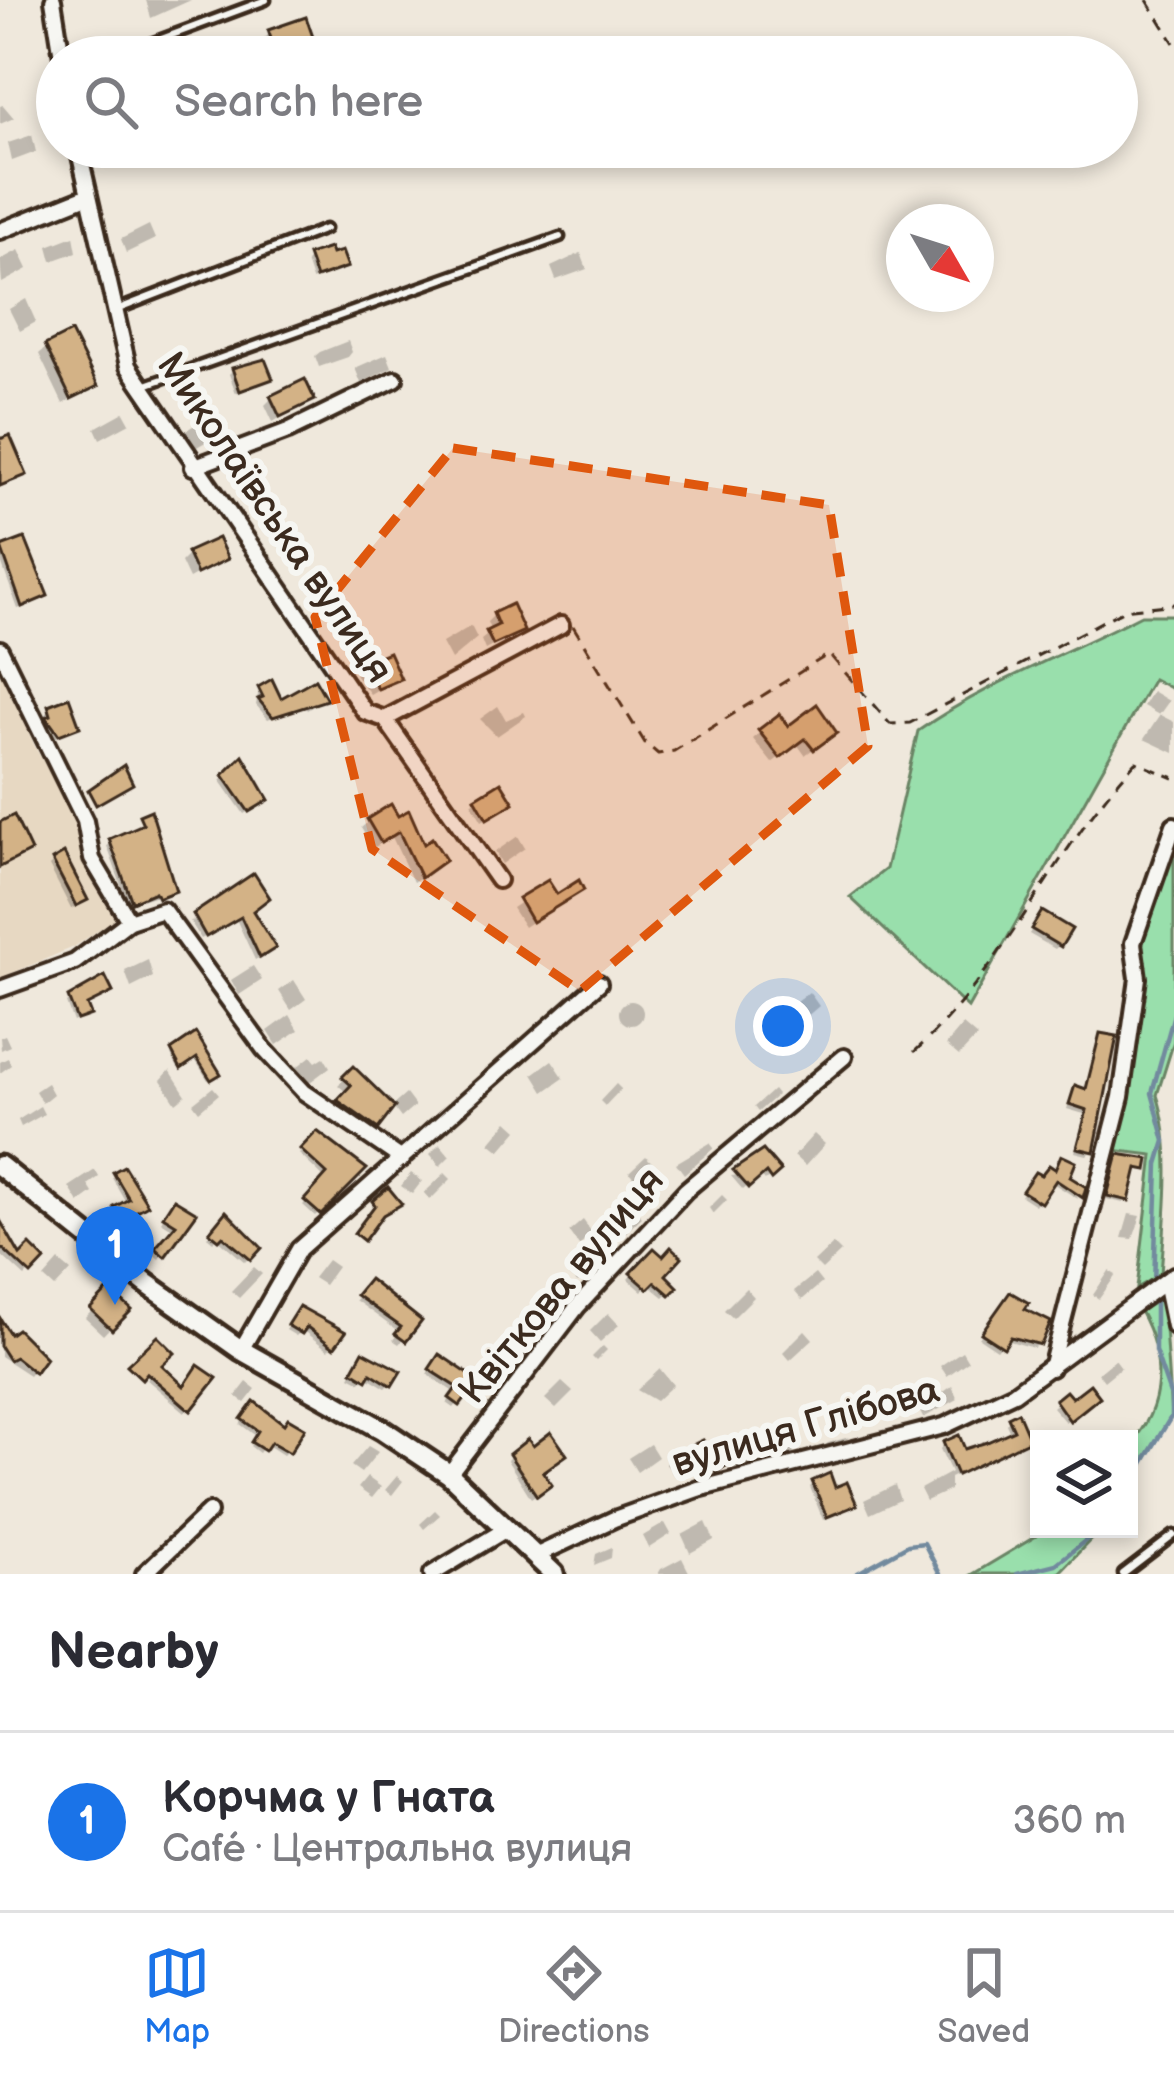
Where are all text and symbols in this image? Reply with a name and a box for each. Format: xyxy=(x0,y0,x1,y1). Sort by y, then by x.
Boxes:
search box xyxy=(36,36,1138,168)
icon: search xyxy=(78,69,144,135)
text: Search here xyxy=(174,75,423,130)
north arrow xyxy=(886,204,994,312)
street label: Миколаївська вулиця xyxy=(146,344,402,692)
your location xyxy=(753,996,813,1056)
street label: Квіткова вулиця xyxy=(449,1158,675,1414)
pin: 1 xyxy=(76,1206,154,1305)
street label: вулиця Глібова xyxy=(667,1366,945,1488)
map controls xyxy=(1030,1430,1138,1538)
button: layers xyxy=(1030,1430,1138,1538)
text: Nearby xyxy=(48,1622,219,1683)
text: Корчма у Гната xyxy=(162,1771,494,1826)
text: 1 xyxy=(79,1798,95,1845)
text: 360 m xyxy=(1012,1798,1126,1845)
text: Café · Центральна вулиця xyxy=(162,1826,632,1873)
tab: Map xyxy=(144,1940,210,2052)
tab: Directions xyxy=(498,1940,650,2052)
tab: Saved xyxy=(937,1940,1030,2052)

